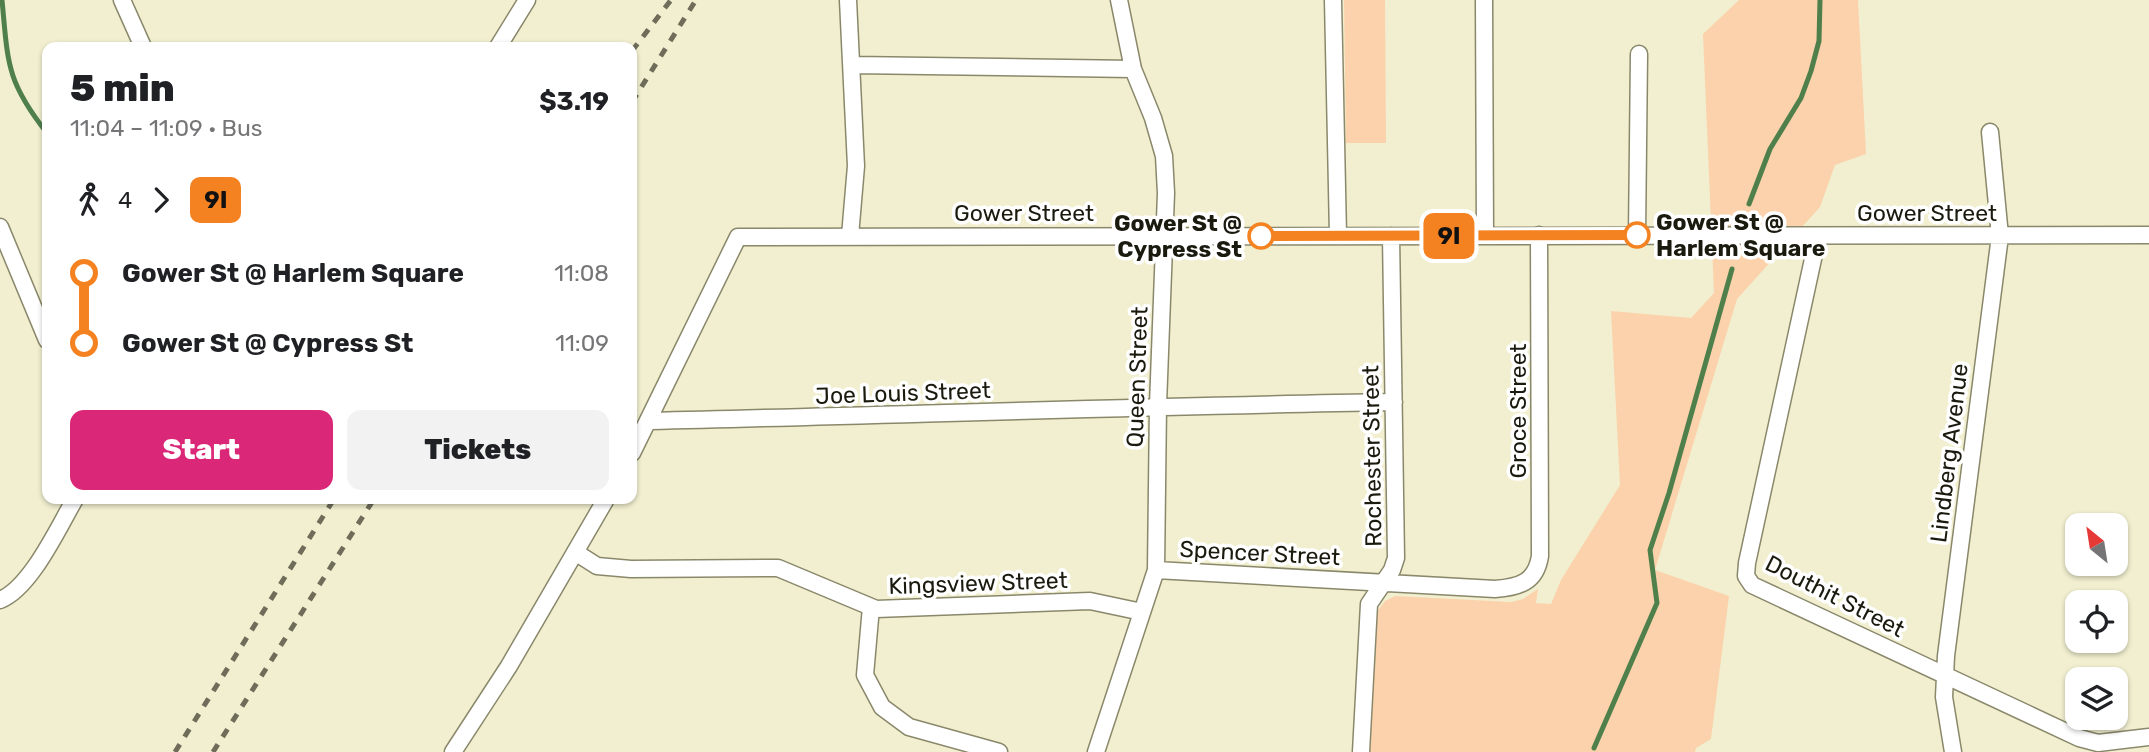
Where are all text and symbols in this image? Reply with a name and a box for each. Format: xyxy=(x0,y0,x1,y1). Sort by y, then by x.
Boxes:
text: 5 min xyxy=(70,65,175,111)
text: $3.19 xyxy=(539,86,609,117)
text: 11:04 – 11:09 · Bus xyxy=(70,114,263,142)
icon: walk xyxy=(70,181,108,219)
icon: forward xyxy=(142,181,180,219)
text: 4 xyxy=(118,186,132,214)
text: 9I xyxy=(204,186,227,214)
street label: Gower Street xyxy=(954,199,1094,227)
street label: Gower Street xyxy=(1857,199,1997,227)
place label: Gower St @ Harlem Square xyxy=(1656,208,1825,262)
place label: Gower St @ Cypress St xyxy=(1114,209,1242,263)
line badge: 9I xyxy=(1418,213,1480,259)
text: 9I xyxy=(1437,222,1461,250)
marker: Gower St @ Harlem Square xyxy=(1624,222,1650,248)
marker: Gower St @ Cypress St xyxy=(1248,223,1274,249)
text: Gower St @ Harlem Square xyxy=(122,258,464,289)
text: 11:08 xyxy=(554,259,609,287)
street label: Queen Street xyxy=(1121,306,1153,448)
text: Gower St @ Cypress St xyxy=(122,328,413,359)
text: 11:09 xyxy=(555,329,609,357)
street label: Groce Street xyxy=(1504,343,1532,479)
street label: Lindberg Avenue xyxy=(1924,362,1974,544)
street label: Rochester Street xyxy=(1356,365,1388,547)
street label: Joe Louis Street xyxy=(815,376,991,410)
button: Start xyxy=(70,410,333,490)
button: Tickets xyxy=(347,410,609,490)
north arrow xyxy=(2065,513,2128,576)
map controls xyxy=(2065,513,2128,730)
street label: Spencer Street xyxy=(1179,535,1341,571)
street label: Douthit Street xyxy=(1761,549,1909,643)
street label: Kingsview Street xyxy=(888,566,1068,600)
button: locate xyxy=(2065,590,2128,653)
button: layers xyxy=(2065,667,2128,730)

